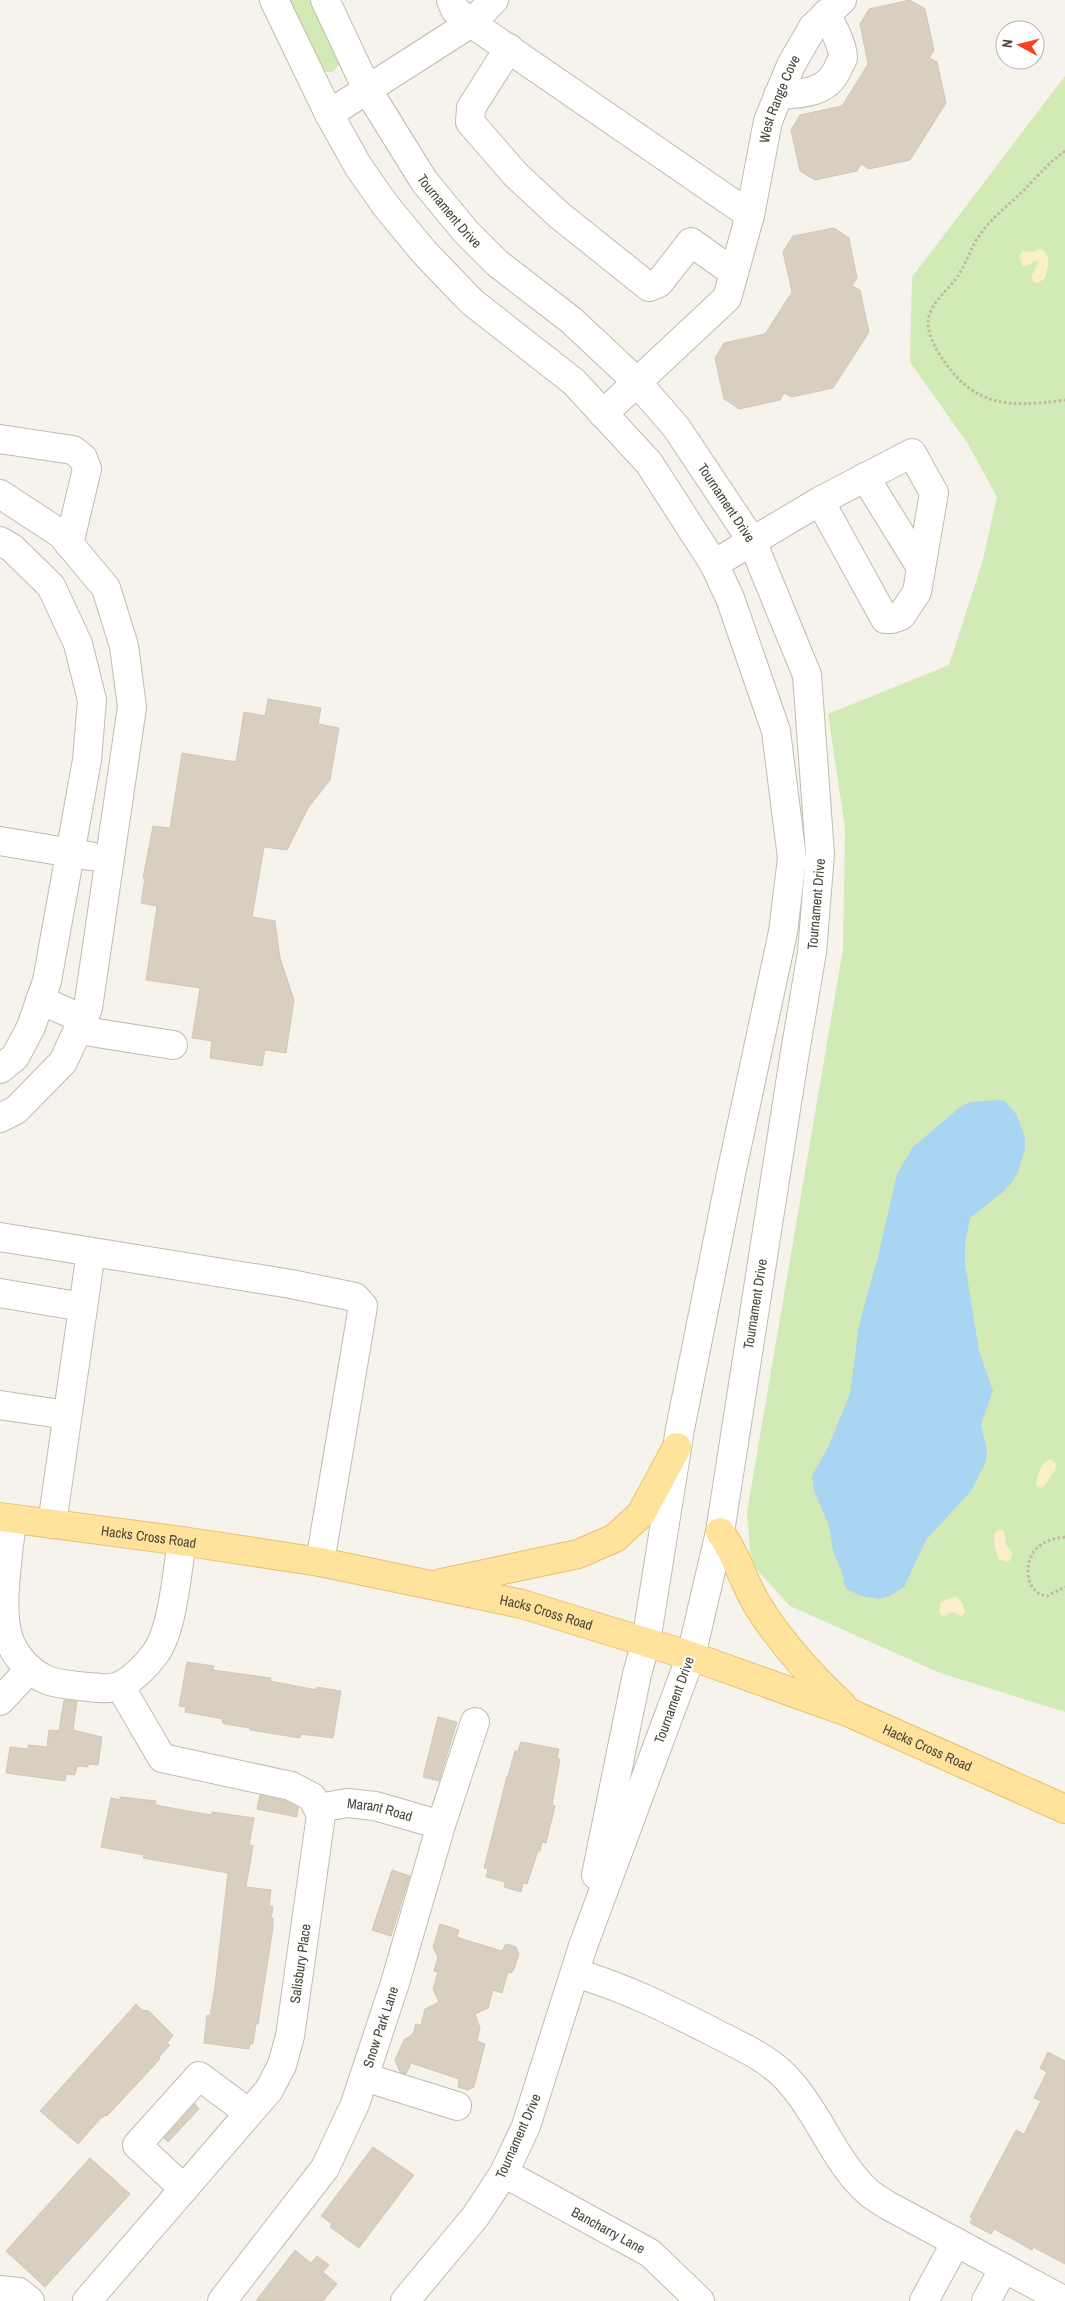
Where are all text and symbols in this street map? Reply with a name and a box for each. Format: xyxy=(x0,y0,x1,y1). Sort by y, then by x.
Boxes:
north arrow xyxy=(995,20,1045,70)
text: N xyxy=(998,38,1017,49)
street label: West Range Cove xyxy=(755,52,804,144)
street label: Tournament Drive xyxy=(413,171,486,252)
street label: Tournament Drive xyxy=(694,460,759,546)
street label: Tournament Drive xyxy=(803,858,829,950)
street label: Tournament Drive xyxy=(739,1258,771,1350)
street label: Hacks Cross Road xyxy=(100,1521,198,1552)
street label: Hacks Cross Road xyxy=(498,1591,595,1634)
street label: Tournament Drive xyxy=(650,1654,698,1746)
street label: Hacks Cross Road xyxy=(880,1720,975,1775)
street label: Marant Road xyxy=(346,1794,415,1825)
street label: Salisbury Place xyxy=(286,1923,315,2004)
street label: Snow Park Lane xyxy=(359,1984,402,2070)
street label: Tournament Drive xyxy=(491,2091,545,2181)
street label: Bancharry Lane xyxy=(568,2203,648,2258)

